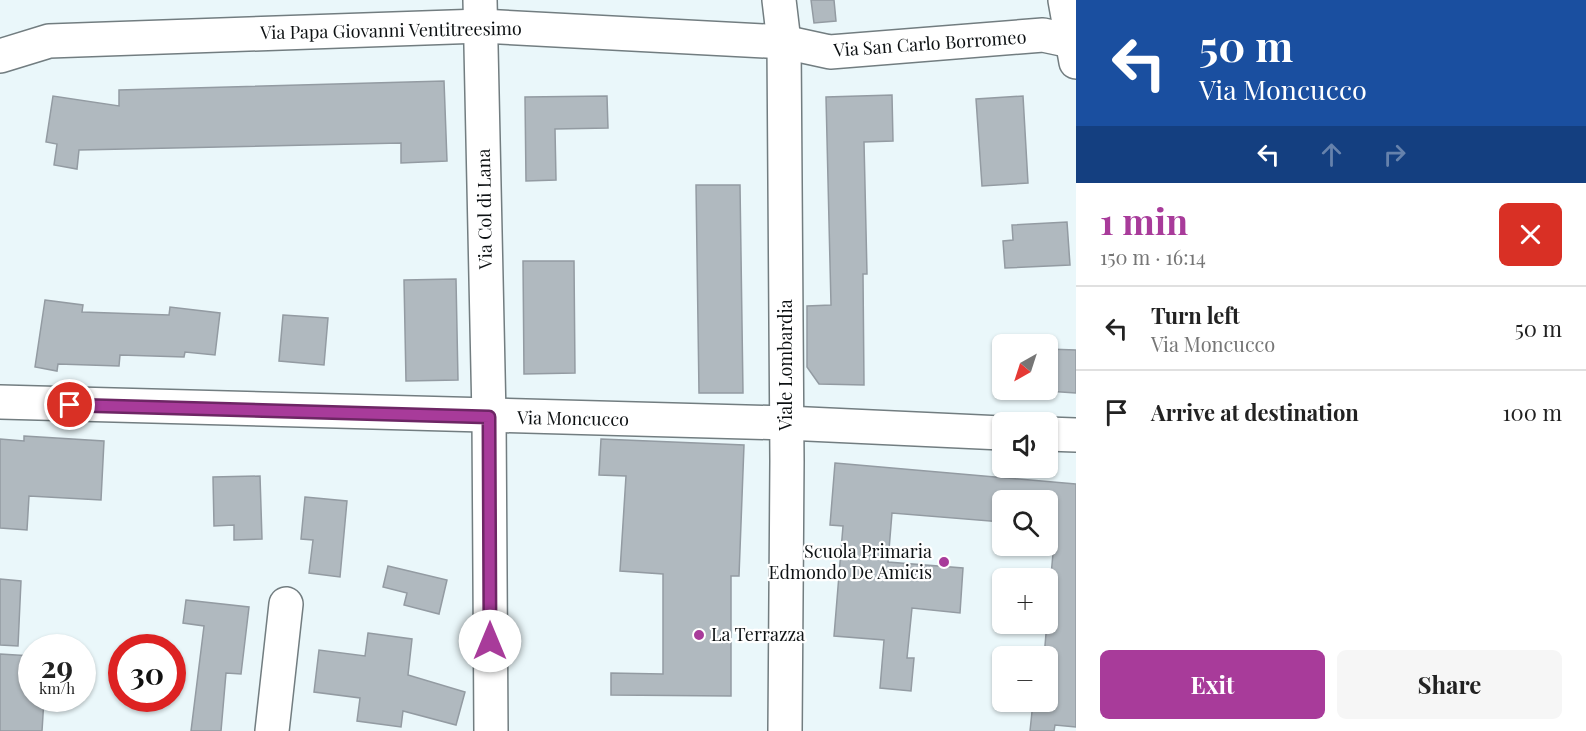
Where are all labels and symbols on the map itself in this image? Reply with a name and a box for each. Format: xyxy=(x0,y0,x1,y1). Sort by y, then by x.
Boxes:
street label: Via Papa Giovanni Ventitreesimo xyxy=(259,16,522,44)
street label: Via San Carlo Borromeo xyxy=(832,24,1027,62)
street label: Via Col di Lana xyxy=(471,149,497,270)
street label: Viale Lombardia xyxy=(773,299,797,432)
north arrow xyxy=(992,334,1058,400)
pin xyxy=(44,379,95,430)
street label: Via Moncucco xyxy=(516,405,629,431)
place label: Scuola Primaria Edmondo De Amicis xyxy=(769,539,932,584)
marker: Scuola Primaria Edmondo De Amicis xyxy=(937,555,951,569)
position arrow xyxy=(458,609,522,673)
place label: La Terrazza xyxy=(711,622,805,646)
marker: La Terrazza xyxy=(692,628,706,642)
speed limit sign: 30 xyxy=(108,634,186,712)

